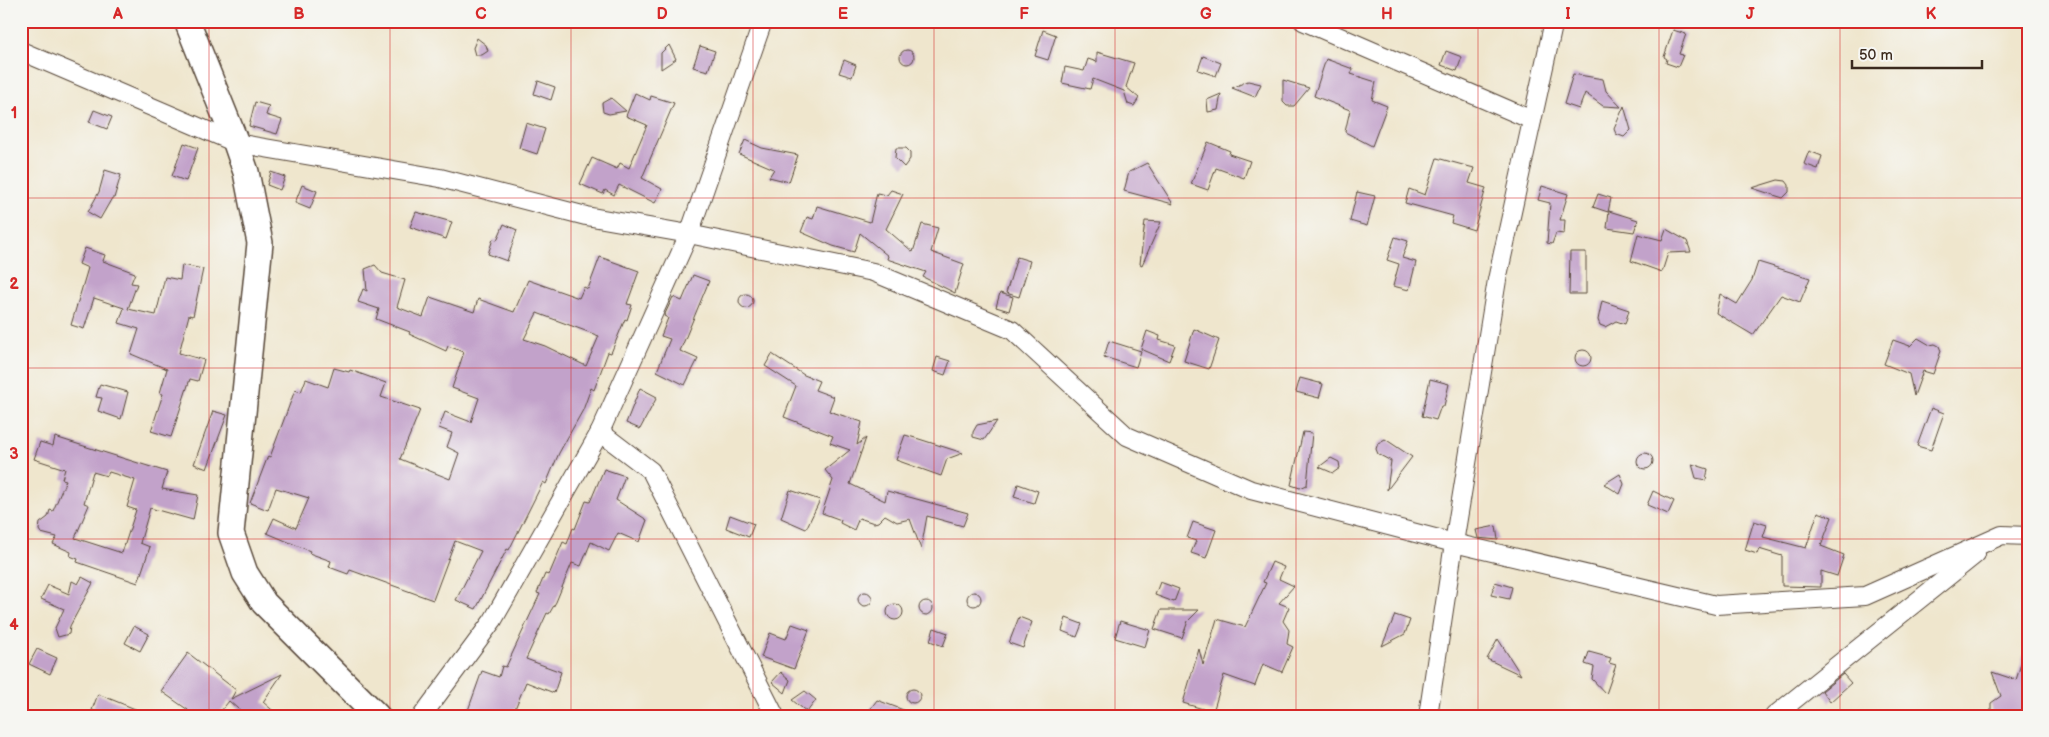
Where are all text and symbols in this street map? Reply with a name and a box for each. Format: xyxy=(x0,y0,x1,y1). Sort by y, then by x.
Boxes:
text: A xyxy=(112,5,123,24)
text: B xyxy=(293,5,305,24)
text: C xyxy=(475,5,487,24)
text: D xyxy=(656,5,668,24)
text: E xyxy=(838,5,848,24)
text: F xyxy=(1019,5,1029,24)
text: G xyxy=(1200,5,1212,24)
text: H xyxy=(1381,5,1393,24)
text: I xyxy=(1565,5,1571,24)
text: J xyxy=(1746,5,1755,24)
text: K xyxy=(1926,5,1937,24)
scale bar xyxy=(1852,38,1982,70)
text: 50 m xyxy=(1859,46,1893,65)
text: 1 xyxy=(11,104,17,123)
text: 2 xyxy=(9,275,19,294)
text: 3 xyxy=(9,445,19,464)
text: 4 xyxy=(9,616,19,635)

